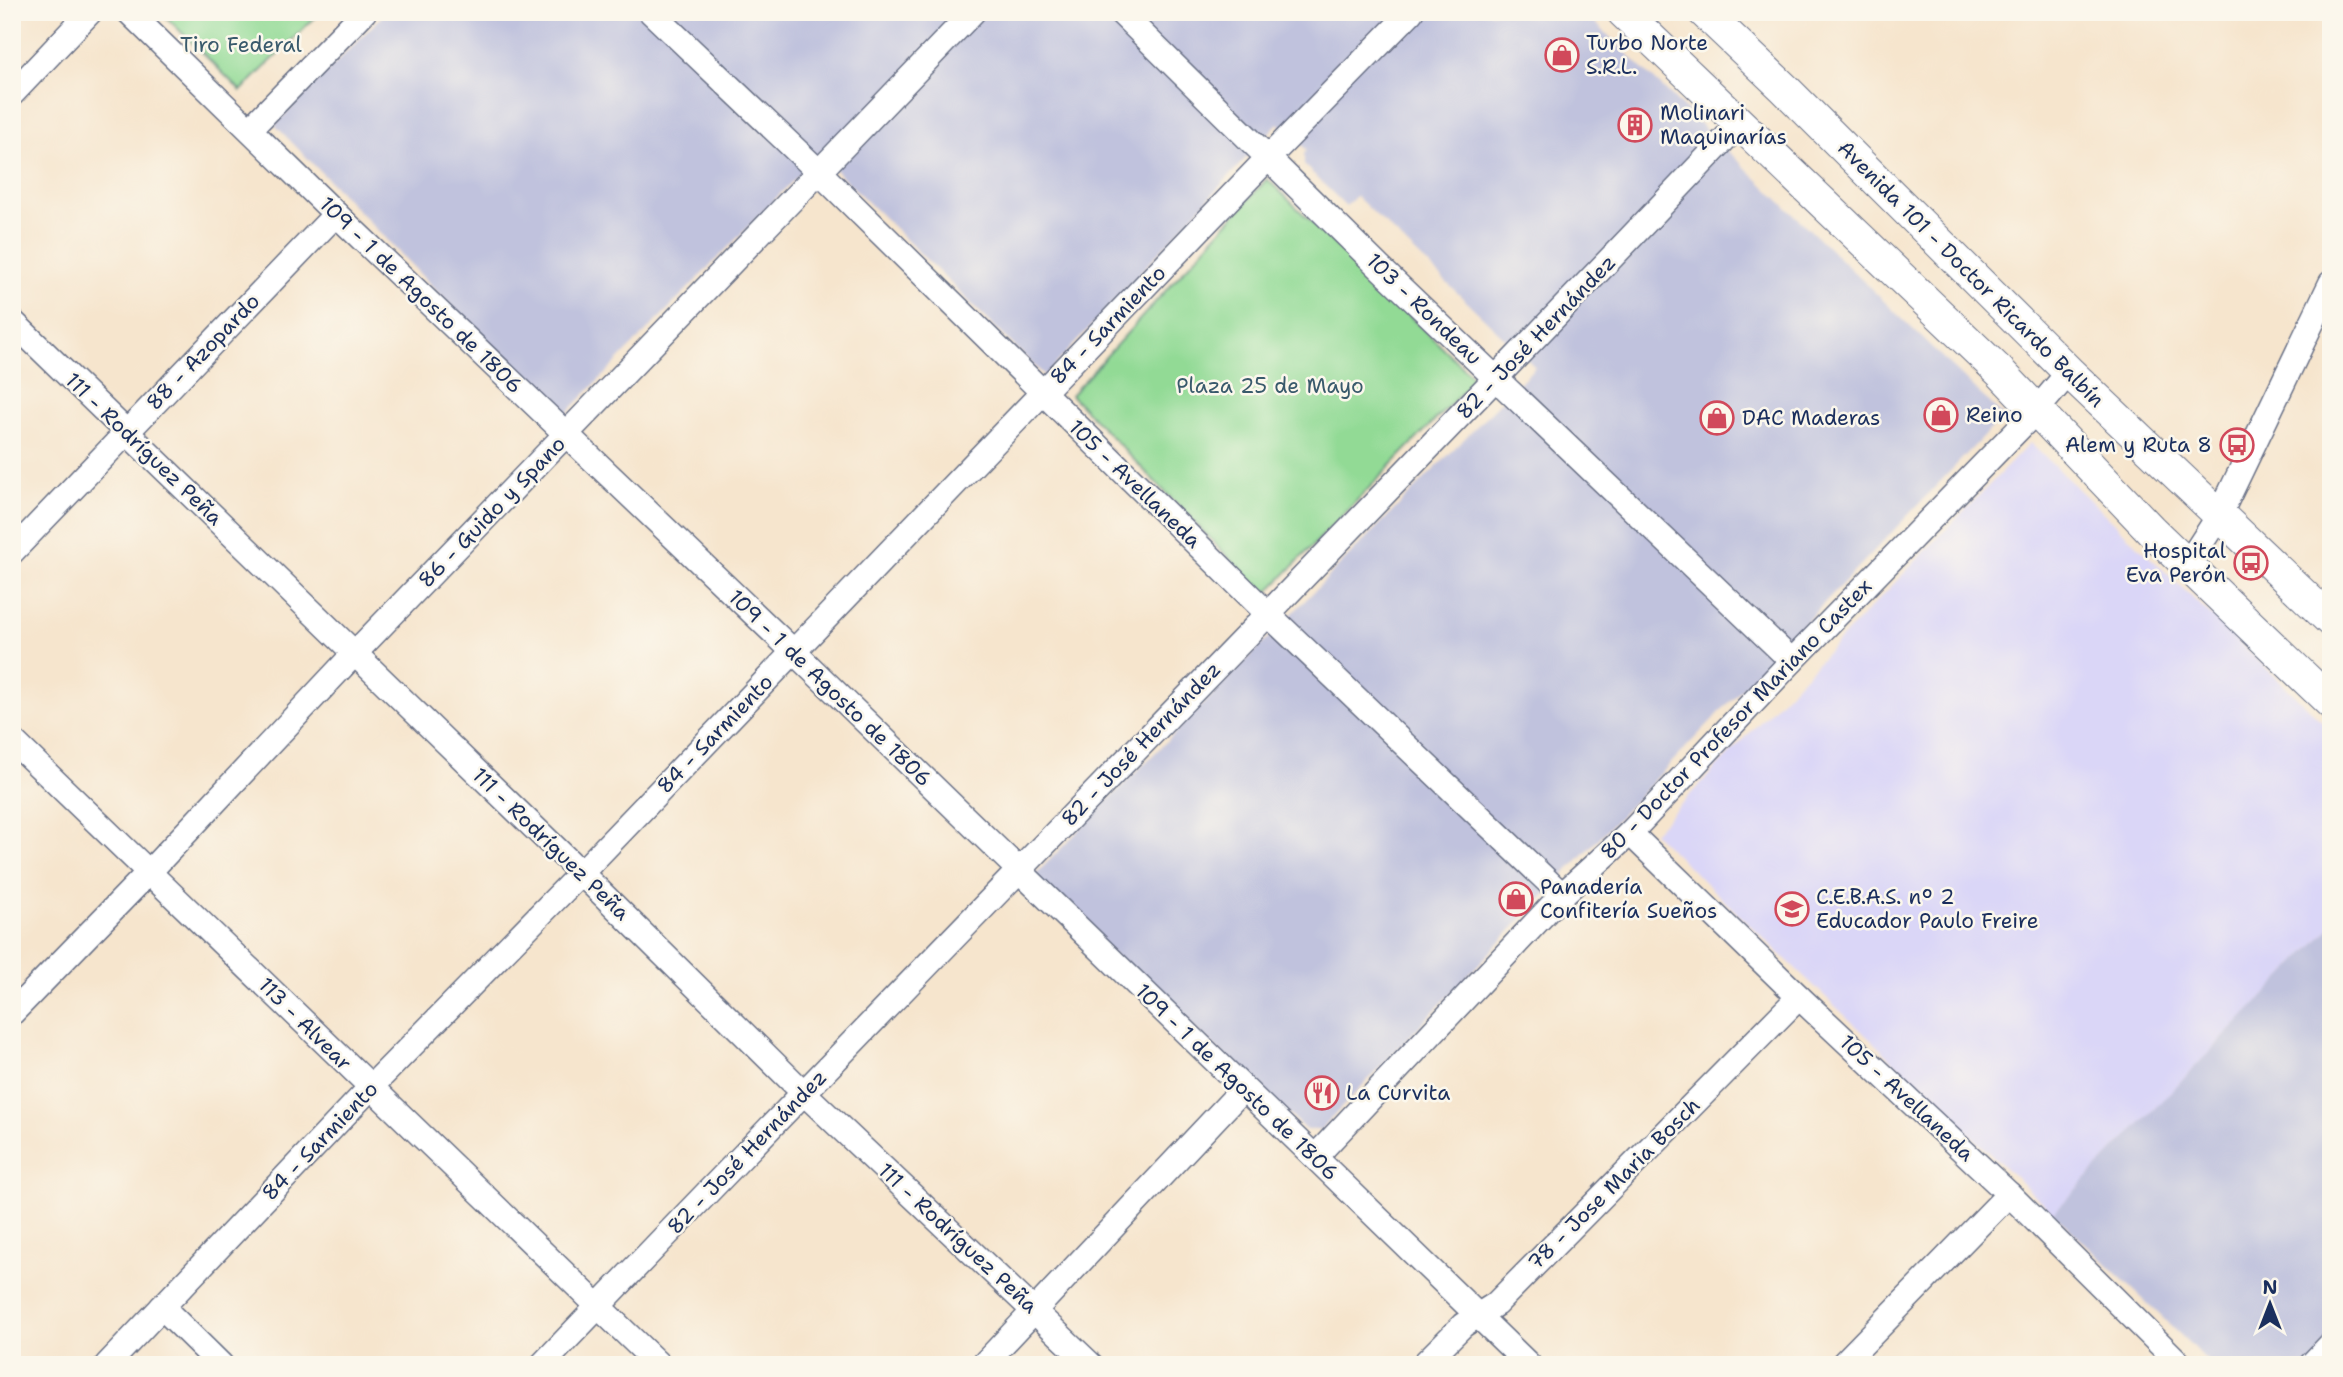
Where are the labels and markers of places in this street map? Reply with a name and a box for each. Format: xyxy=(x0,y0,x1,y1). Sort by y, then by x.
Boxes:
place label: Turbo Norte S.R.L. xyxy=(1586,29,1708,81)
shop icon: Turbo Norte S.R.L. xyxy=(1543,36,1581,74)
place label: Molinari Maquinarías xyxy=(1660,99,1787,151)
building icon: Molinari Maquinarías xyxy=(1616,106,1654,144)
shop icon: Reino xyxy=(1922,396,1960,434)
shop icon: DAC Maderas xyxy=(1698,399,1736,437)
place label: Reino xyxy=(1966,401,2023,429)
place label: DAC Maderas xyxy=(1742,404,1881,432)
bus stop icon: Alem y Ruta 8 xyxy=(2218,426,2256,464)
place label: Alem y Ruta 8 xyxy=(2065,431,2212,459)
place label: Hospital Eva Perón xyxy=(2126,537,2227,589)
bus stop icon: Hospital Eva Perón xyxy=(2232,544,2270,582)
place label: Panadería Confitería Sueños xyxy=(1540,873,1717,925)
shop icon: Panadería Confitería Sueños xyxy=(1497,880,1535,918)
place label: C.E.B.A.S. nº 2 Educador Paulo Freire xyxy=(1816,883,2039,935)
school or university icon: C.E.B.A.S. nº 2 Educador Paulo Freire xyxy=(1773,890,1811,928)
restaurant icon: La Curvita xyxy=(1303,1074,1341,1112)
place label: La Curvita xyxy=(1346,1079,1450,1107)

